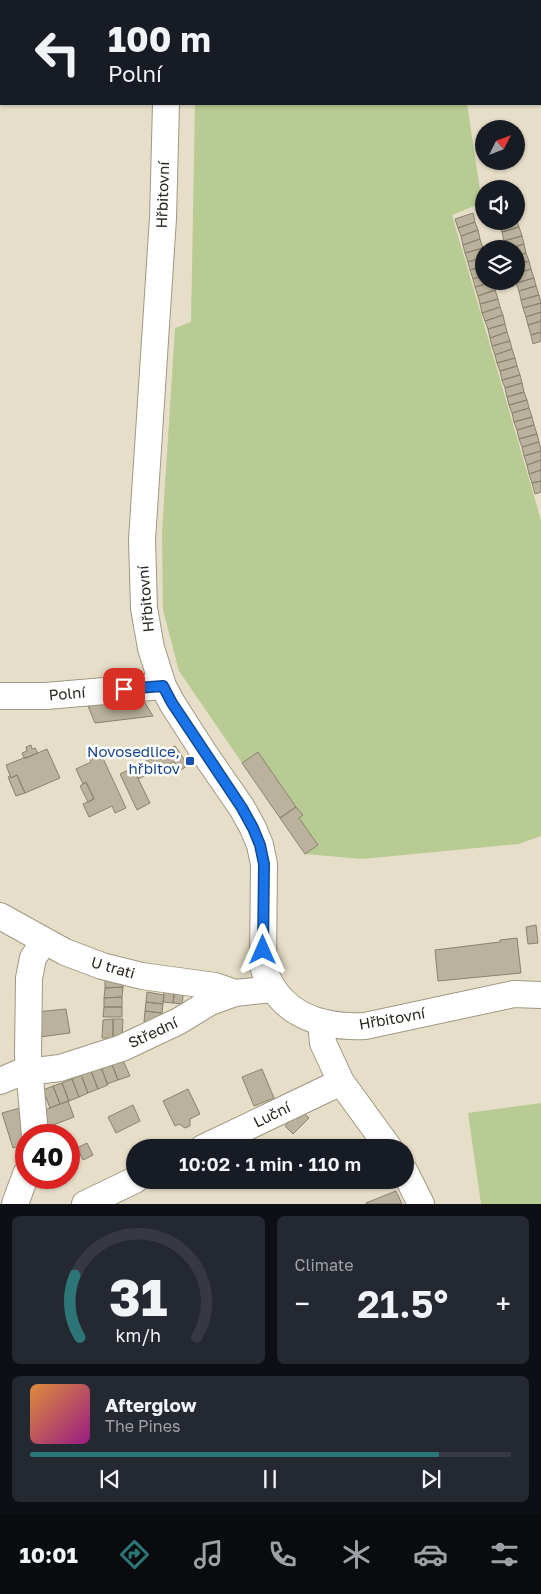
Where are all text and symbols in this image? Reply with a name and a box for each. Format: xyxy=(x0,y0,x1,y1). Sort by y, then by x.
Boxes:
text: 100 m xyxy=(108,18,211,60)
icon: left xyxy=(25,20,90,85)
text: Polní xyxy=(108,60,162,87)
north arrow xyxy=(475,120,525,170)
map controls xyxy=(475,120,525,290)
street label: Hřbitovní xyxy=(152,160,172,229)
button: sound xyxy=(475,180,525,230)
button: layers xyxy=(475,240,525,290)
street label: Hřbitovní xyxy=(133,564,157,633)
pin xyxy=(103,668,145,710)
icon: arrive xyxy=(110,675,138,703)
street label: Polní xyxy=(48,682,87,704)
place label: Novosedlice, hřbitov xyxy=(87,742,181,777)
marker: Novosedlice, hřbitov xyxy=(184,755,196,767)
position arrow xyxy=(236,923,288,975)
street label: U trati xyxy=(89,952,137,982)
street label: Hřbitovní xyxy=(357,1003,427,1033)
street label: Střední xyxy=(125,1012,181,1051)
street label: Luční xyxy=(250,1097,294,1131)
speed limit sign: 40 xyxy=(15,1124,80,1189)
text: 10:02 · 1 min · 110 m xyxy=(179,1152,361,1175)
text: Climate xyxy=(295,1255,354,1275)
text: 31 xyxy=(109,1265,168,1327)
text: 21.5° xyxy=(357,1281,448,1326)
text: − xyxy=(295,1287,310,1320)
text: + xyxy=(496,1287,511,1320)
text: km/h xyxy=(116,1324,161,1346)
text: Afterglow xyxy=(105,1393,196,1416)
text: The Pines xyxy=(105,1416,180,1436)
icon: previous xyxy=(96,1465,124,1493)
icon: pause xyxy=(256,1465,284,1493)
icon: next xyxy=(417,1465,445,1493)
icon: directions xyxy=(117,1537,152,1572)
icon: music xyxy=(191,1537,226,1572)
icon: phone xyxy=(265,1537,300,1572)
icon: climate xyxy=(339,1537,374,1572)
icon: car xyxy=(413,1537,448,1572)
icon: filters xyxy=(487,1537,522,1572)
text: 10:01 xyxy=(19,1541,78,1568)

